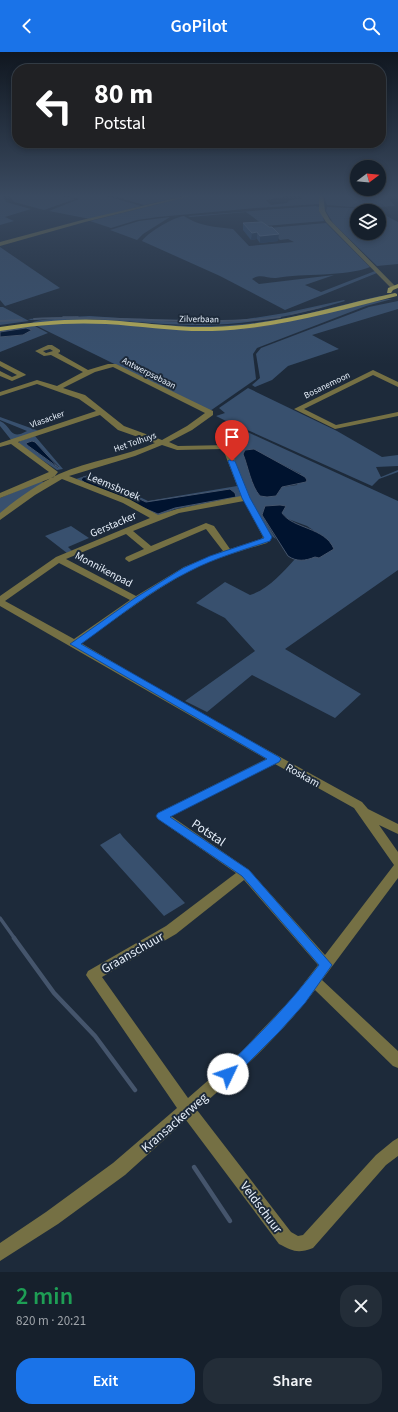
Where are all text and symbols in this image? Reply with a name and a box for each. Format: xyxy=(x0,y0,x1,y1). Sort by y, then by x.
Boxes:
text: GoPilot xyxy=(170,14,228,39)
icon: back xyxy=(16,15,38,37)
icon: search xyxy=(360,15,382,37)
text: 80 m xyxy=(94,74,153,114)
icon: left xyxy=(28,80,80,132)
text: Potstal xyxy=(94,111,146,136)
north arrow xyxy=(350,160,386,196)
map controls xyxy=(350,160,386,240)
button: layers xyxy=(350,204,386,240)
street label: Zilverbaan xyxy=(179,313,219,326)
street label: Antwerpsebaan xyxy=(120,354,178,393)
street label: Bosanemoon xyxy=(302,369,353,402)
street label: Vlasacker xyxy=(28,407,67,432)
pin xyxy=(215,420,249,461)
icon: arrive xyxy=(221,426,243,448)
street label: Het Tolhuys xyxy=(112,429,158,456)
street label: Leemsbroek xyxy=(85,469,143,505)
street label: Gerstacker xyxy=(88,508,139,541)
street label: Monnikenpad xyxy=(72,548,135,591)
street label: Roskam xyxy=(283,760,322,791)
street label: Potstal xyxy=(188,815,229,851)
street label: Graanschuur xyxy=(98,927,168,978)
position arrow xyxy=(207,1053,249,1095)
street label: Kransackerweg xyxy=(137,1088,212,1157)
street label: Veldschuur xyxy=(236,1178,287,1238)
text: 2 min xyxy=(16,1279,73,1314)
button: close xyxy=(340,1285,382,1327)
text: 820 m · 20:21 xyxy=(16,1312,86,1330)
button: Exit xyxy=(16,1358,195,1404)
button: Share xyxy=(203,1358,382,1404)

